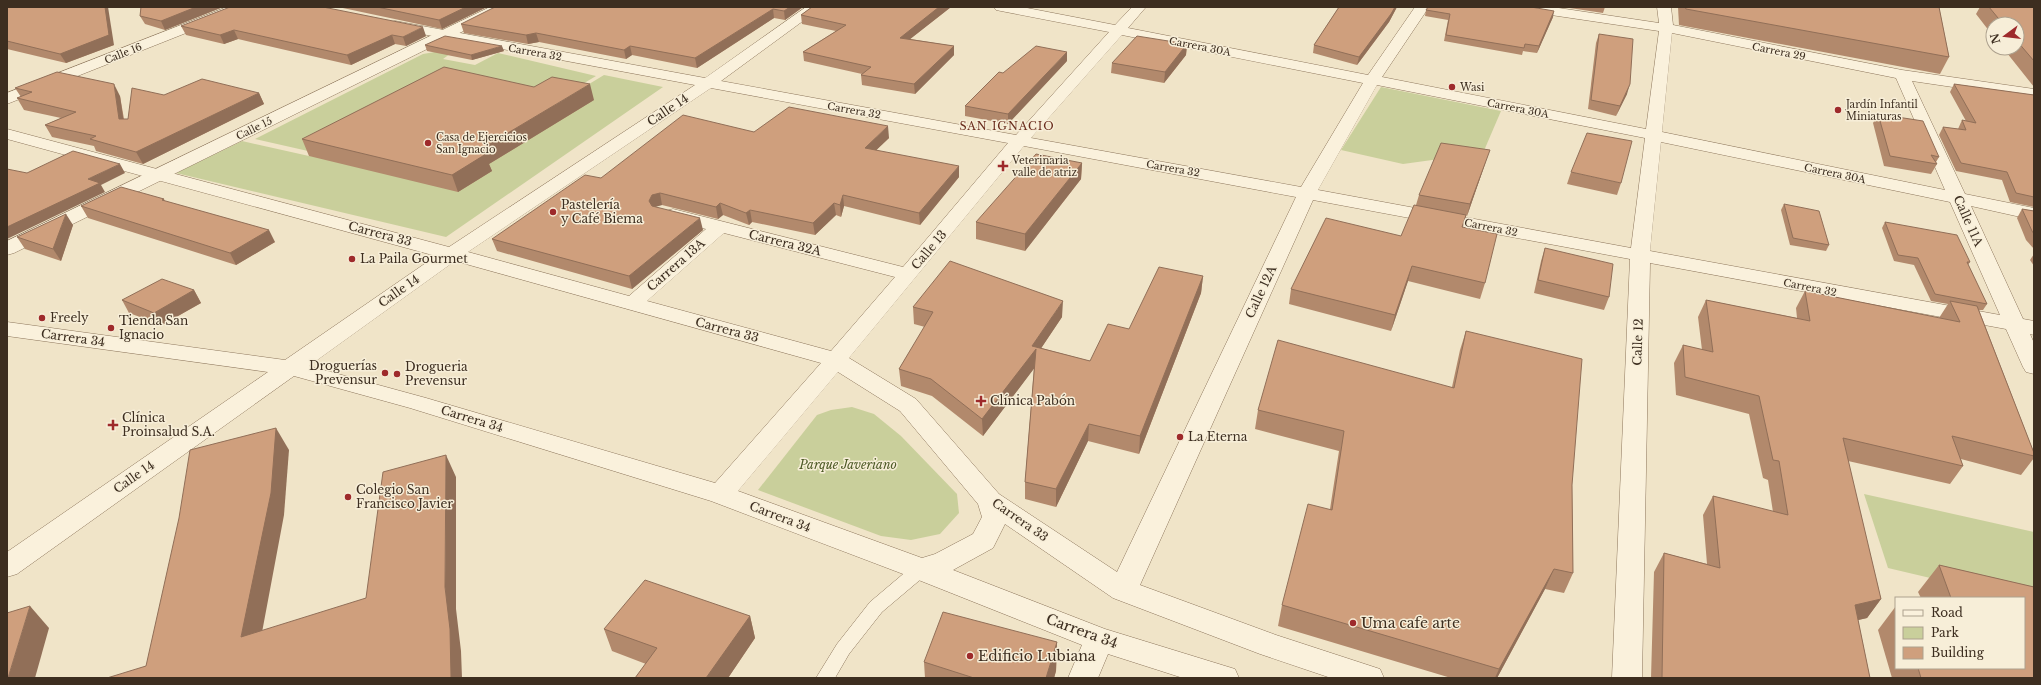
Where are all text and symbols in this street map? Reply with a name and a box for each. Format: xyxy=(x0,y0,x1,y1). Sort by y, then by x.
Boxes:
north arrow xyxy=(1985,16,2025,56)
text: N xyxy=(1987,31,2003,45)
street label: Carrera 30A xyxy=(1168,34,1232,59)
street label: Calle 16 xyxy=(102,40,144,67)
street label: Carrera 29 xyxy=(1751,40,1807,63)
street label: Carrera 32 xyxy=(507,41,563,64)
place label: Wasi xyxy=(1459,81,1485,94)
marker: Wasi xyxy=(1447,82,1457,92)
street label: Calle 14 xyxy=(644,90,691,129)
street label: Carrera 30A xyxy=(1486,96,1550,121)
place label: Jardín Infantil Miniaturas xyxy=(1844,98,1918,123)
street label: Carrera 32 xyxy=(826,99,882,122)
marker: Jardín Infantil Miniaturas xyxy=(1833,105,1843,115)
street label: Calle 15 xyxy=(234,114,275,143)
district label: SAN IGNACIO xyxy=(959,119,1055,133)
place label: Casa de Ejercicios San Ignacio xyxy=(436,131,528,156)
marker: Casa de Ejercicios San Ignacio xyxy=(423,138,433,148)
place label: Veterinaria valle de atriz xyxy=(1011,154,1077,179)
street label: Carrera 32 xyxy=(1145,157,1201,180)
marker: Veterinaria valle de atriz xyxy=(997,160,1009,172)
street label: Carrera 30A xyxy=(1803,161,1867,186)
street label: Calle 11A xyxy=(1951,193,1987,249)
place label: Pastelería y Café Biema xyxy=(561,197,643,226)
marker: Pastelería y Café Biema xyxy=(548,207,558,217)
street label: Carrera 32 xyxy=(1463,216,1519,239)
street label: Carrera 33 xyxy=(347,218,413,249)
street label: Carrera 32A xyxy=(747,226,824,259)
street label: Calle 13 xyxy=(908,227,950,273)
street label: Carrera 13A xyxy=(644,235,708,294)
place label: La Paila Gourmet xyxy=(360,251,468,266)
marker: La Paila Gourmet xyxy=(347,254,357,264)
street label: Calle 12A xyxy=(1242,262,1280,321)
street label: Calle 14 xyxy=(375,271,422,310)
street label: Carrera 32 xyxy=(1782,276,1838,299)
place label: Freely xyxy=(50,310,89,325)
marker: Freely xyxy=(37,313,47,323)
place label: Tienda San Ignacio xyxy=(119,313,188,342)
street label: Carrera 33 xyxy=(694,314,760,345)
street label: Calle 12 xyxy=(1629,318,1646,366)
marker: Tienda San Ignacio xyxy=(106,323,116,333)
street label: Carrera 34 xyxy=(40,326,106,349)
place label: Droguerías Prevensur xyxy=(309,358,377,387)
place label: Drogueria Prevensur xyxy=(405,359,468,388)
marker: Droguerías Prevensur xyxy=(380,368,390,378)
marker: Drogueria Prevensur xyxy=(392,369,402,379)
place label: Clínica Pabón xyxy=(990,393,1075,408)
marker: Clínica Pabón xyxy=(975,395,987,407)
street label: Carrera 34 xyxy=(439,402,505,435)
place label: Clínica Proinsalud S.A. xyxy=(122,410,215,439)
marker: Clínica Proinsalud S.A. xyxy=(107,419,119,431)
place label: La Eterna xyxy=(1188,429,1248,444)
marker: La Eterna xyxy=(1175,432,1185,442)
street label: Calle 14 xyxy=(110,457,157,496)
park label: Parque Javeriano xyxy=(798,457,897,472)
place label: Colegio San Francisco Javier xyxy=(356,482,453,511)
marker: Colegio San Francisco Javier xyxy=(343,492,353,502)
street label: Carrera 33 xyxy=(989,495,1051,544)
street label: Carrera 34 xyxy=(747,498,813,535)
legend xyxy=(1895,597,2025,669)
text: Road xyxy=(1931,605,1963,620)
street label: Carrera 34 xyxy=(1044,610,1120,652)
place label: Uma cafe arte xyxy=(1361,614,1460,632)
marker: Uma cafe arte xyxy=(1348,618,1358,628)
text: Park xyxy=(1931,625,1959,640)
text: Building xyxy=(1931,645,1985,660)
place label: Edificio Lubiana xyxy=(978,647,1096,665)
marker: Edificio Lubiana xyxy=(965,651,975,661)

